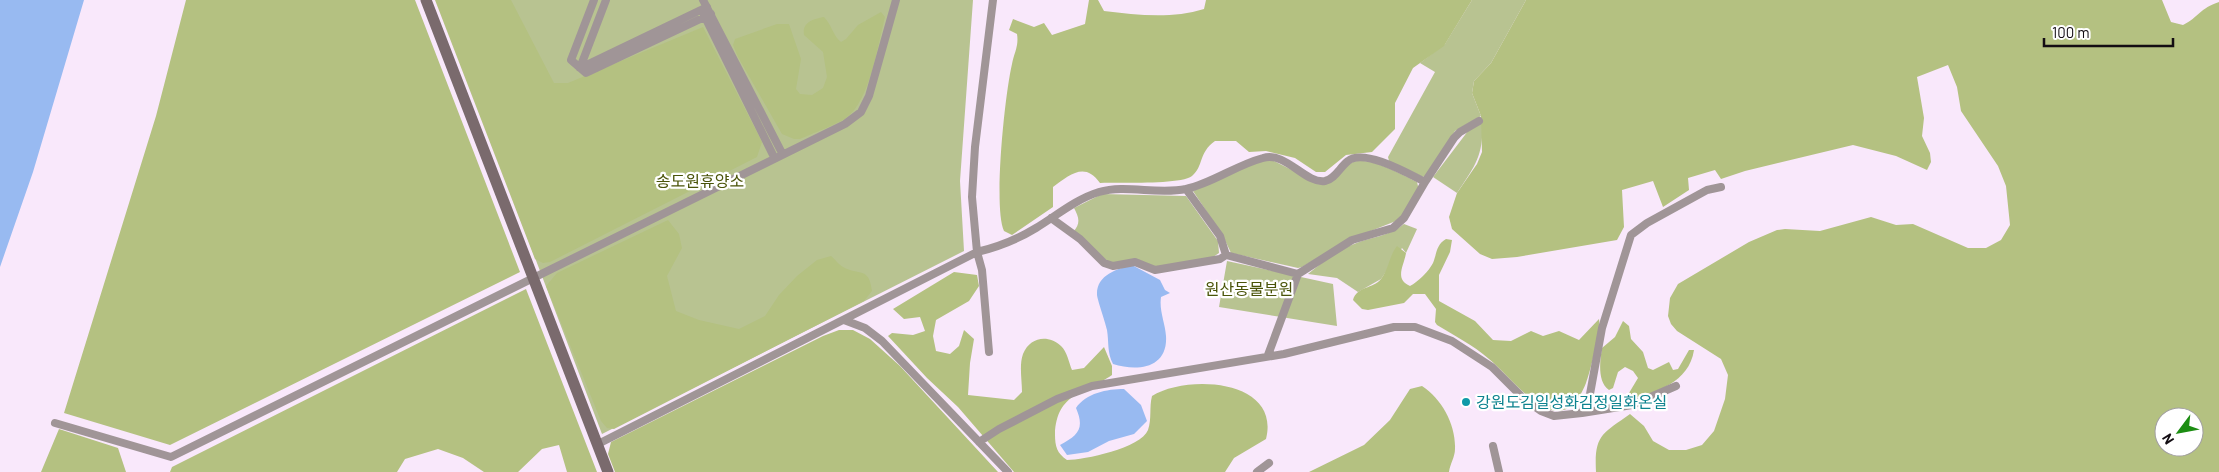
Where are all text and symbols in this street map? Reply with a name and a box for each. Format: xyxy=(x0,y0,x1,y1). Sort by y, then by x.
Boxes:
scale bar xyxy=(2044,15,2173,47)
text: 100 m xyxy=(2052,23,2090,41)
park label: 송도원휴양소 xyxy=(656,171,744,190)
park label: 원산동물분원 xyxy=(1205,279,1293,298)
place label: 강원도김일성화김정일화온실 xyxy=(1476,392,1667,411)
marker: 강원도김일성화김정일화온실 xyxy=(1460,396,1472,408)
north arrow xyxy=(2154,407,2204,457)
text: N xyxy=(2158,431,2177,448)

